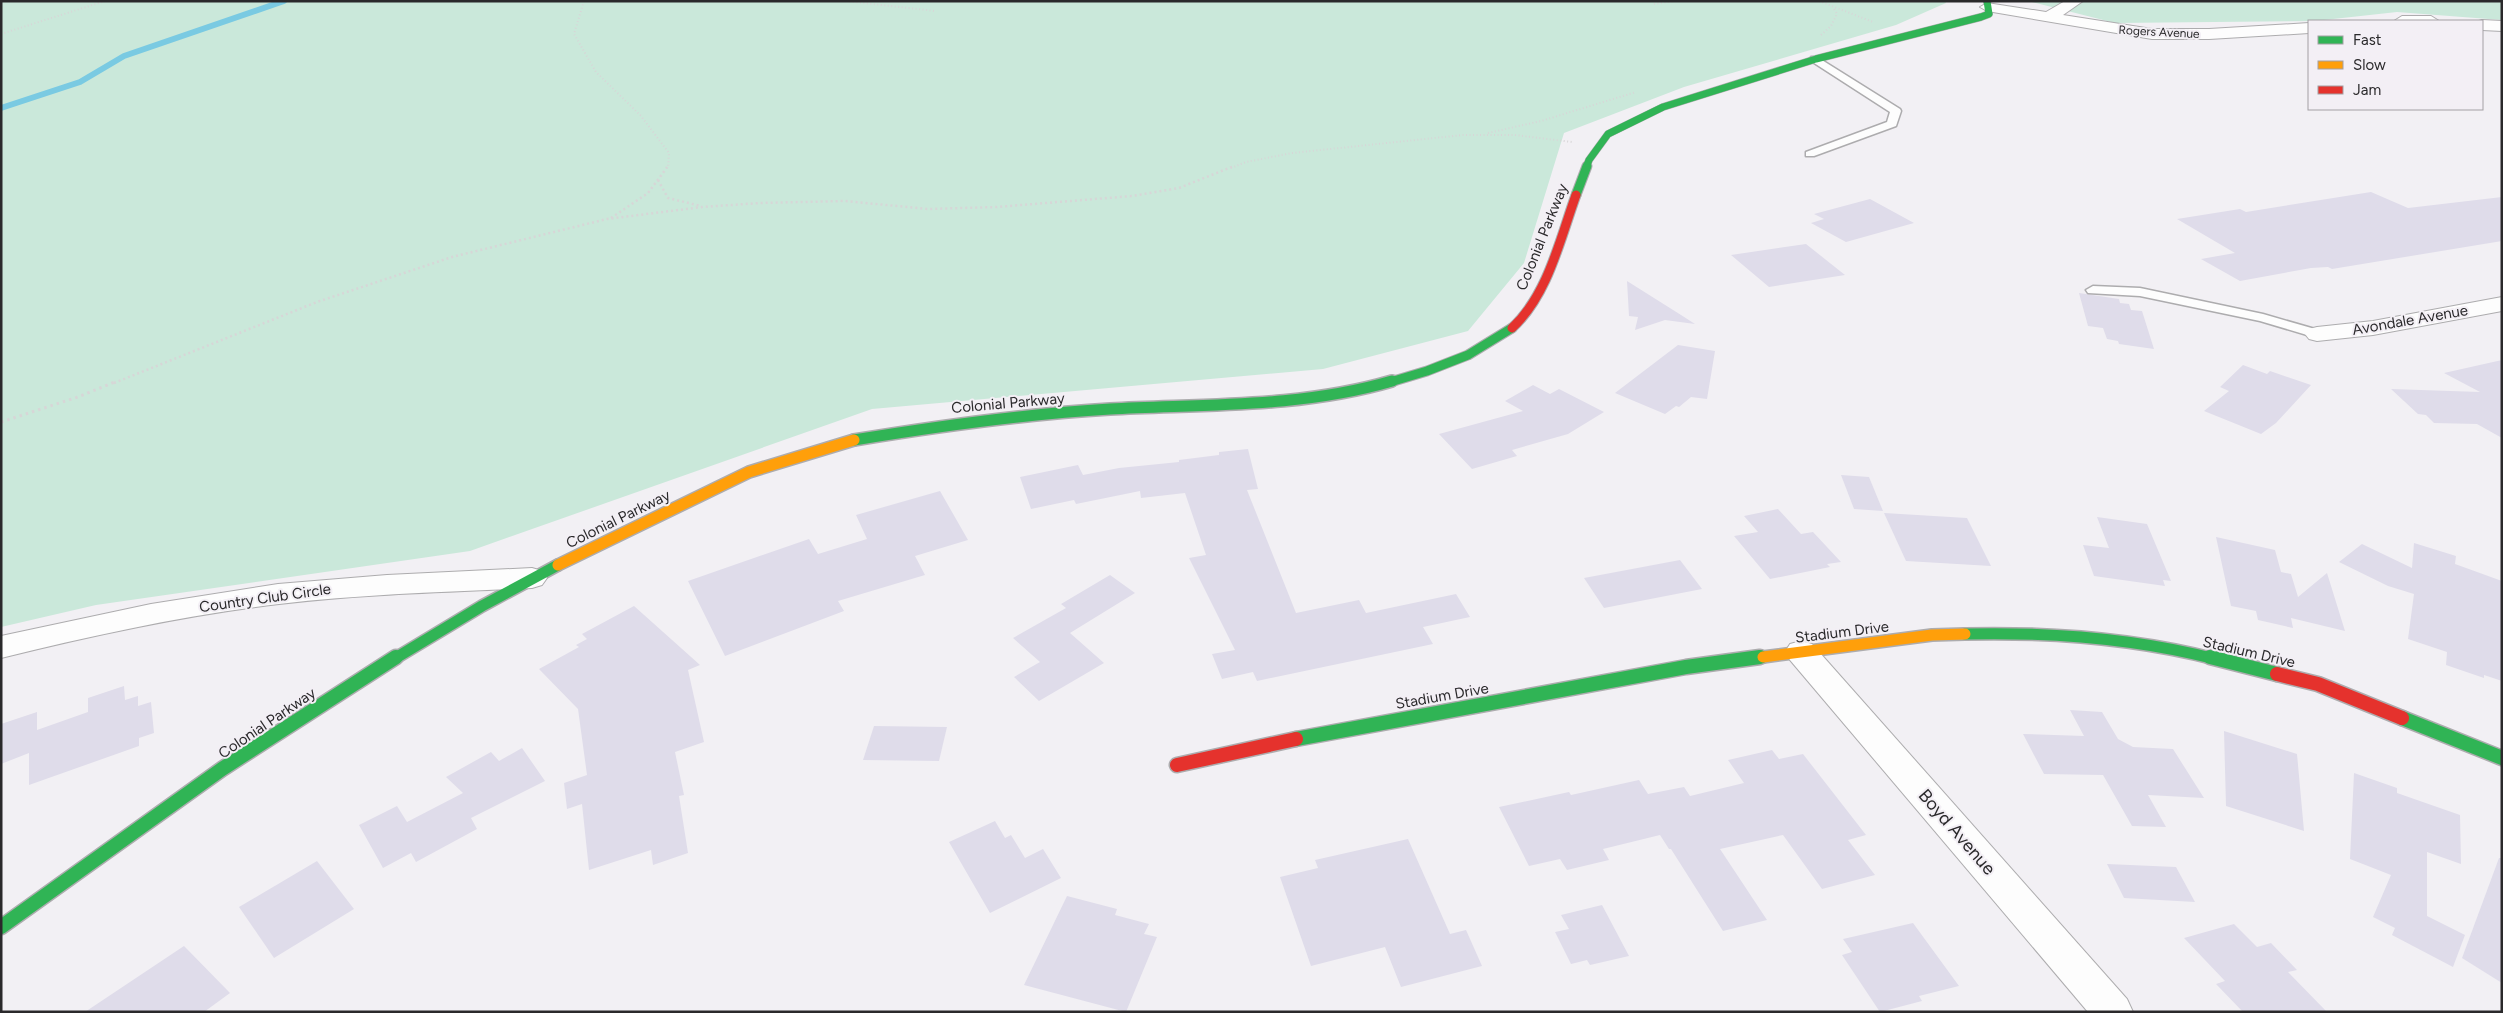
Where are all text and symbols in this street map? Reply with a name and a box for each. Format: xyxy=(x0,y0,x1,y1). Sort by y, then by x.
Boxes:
legend xyxy=(2308,20,2483,110)
street label: Rogers Avenue xyxy=(2118,23,2200,41)
text: Fast xyxy=(2353,31,2382,49)
text: Slow xyxy=(2353,56,2386,74)
text: Jam xyxy=(2353,81,2381,99)
street label: Colonial Parkway xyxy=(1512,181,1572,293)
street label: Avondale Avenue xyxy=(2351,301,2469,339)
street label: Colonial Parkway xyxy=(951,389,1065,417)
street label: Colonial Parkway xyxy=(563,486,673,552)
street label: Country Club Circle xyxy=(198,580,332,616)
street label: Stadium Drive xyxy=(1794,617,1890,647)
street label: Stadium Drive xyxy=(2201,633,2297,671)
street label: Stadium Drive xyxy=(1394,679,1490,713)
street label: Colonial Parkway xyxy=(215,684,319,762)
street label: Boyd Avenue xyxy=(1914,785,2000,879)

